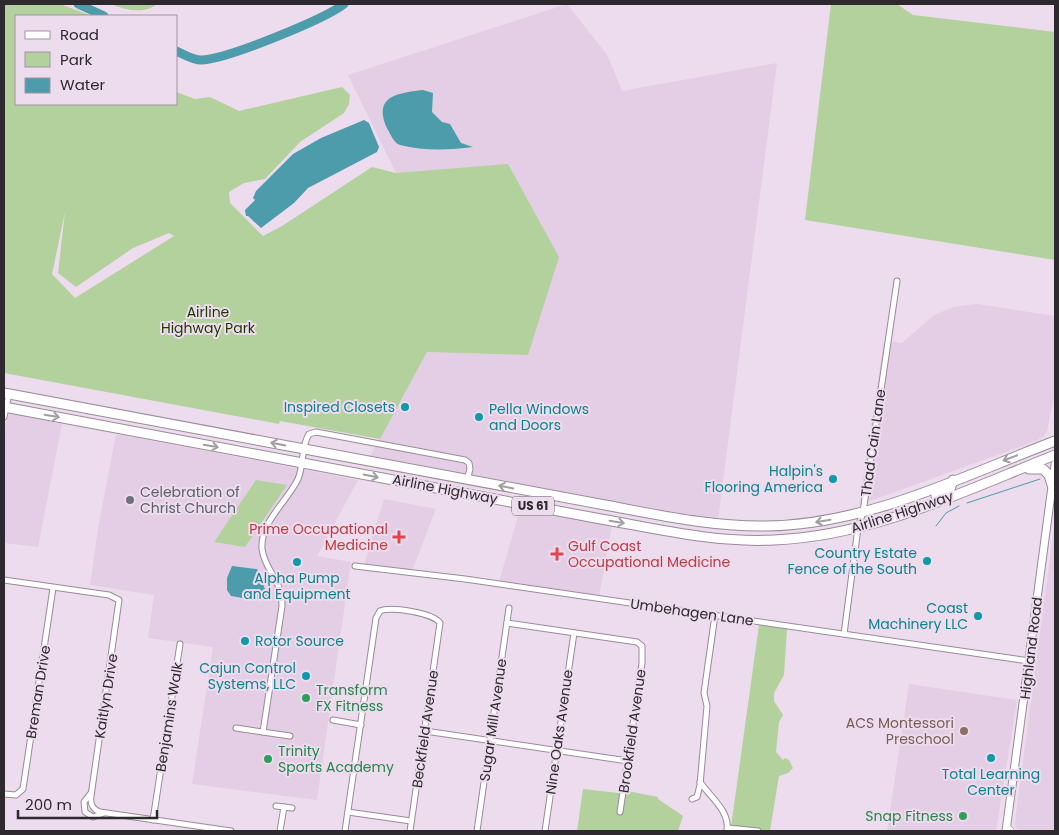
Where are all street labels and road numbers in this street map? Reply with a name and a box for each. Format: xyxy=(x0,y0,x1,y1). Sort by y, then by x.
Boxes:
street label: Thad Cain Lane xyxy=(856,387,891,498)
street label: Airline Highway xyxy=(391,469,499,509)
street label: Airline Highway xyxy=(848,486,956,538)
road number: US 61 xyxy=(512,496,554,516)
street label: Umbehagen Lane xyxy=(629,593,755,631)
street label: Highland Road xyxy=(1015,596,1047,700)
street label: Breman Drive xyxy=(21,644,55,740)
street label: Kaitlyn Drive xyxy=(89,652,123,740)
street label: Sugar Mill Avenue xyxy=(474,657,512,783)
street label: Benjamins Walk xyxy=(150,660,188,773)
street label: Brookfield Avenue xyxy=(613,667,651,794)
street label: Beckfield Avenue xyxy=(407,668,443,789)
street label: Nine Oaks Avenue xyxy=(540,668,578,796)

